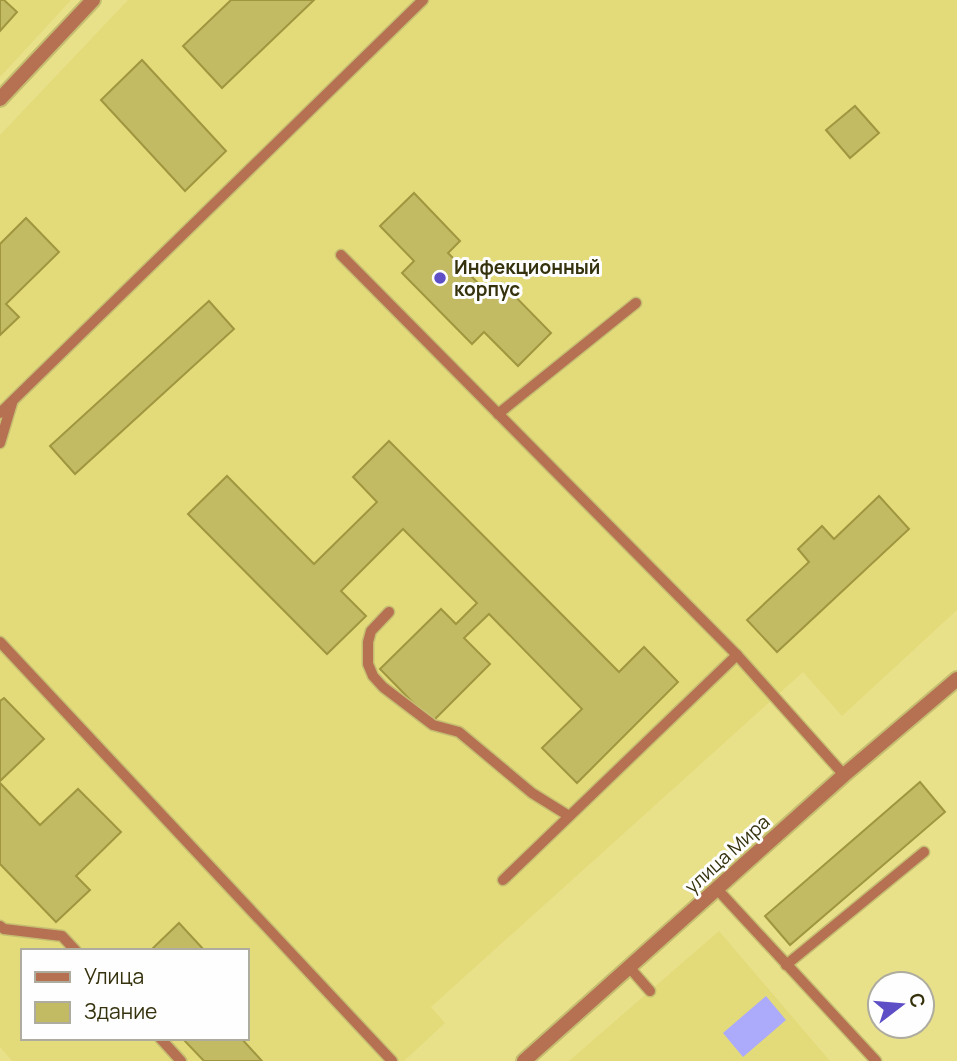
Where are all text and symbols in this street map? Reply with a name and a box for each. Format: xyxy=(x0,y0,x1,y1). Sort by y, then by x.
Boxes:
place label: Инфекционный корпус xyxy=(454,254,600,302)
marker: Инфекционный корпус xyxy=(432,270,448,286)
street label: улица Мира xyxy=(679,809,775,899)
legend xyxy=(21,949,248,1040)
text: Улица xyxy=(84,962,144,990)
north arrow xyxy=(866,970,936,1040)
text: С xyxy=(903,990,932,1011)
text: Здание xyxy=(84,997,157,1025)

